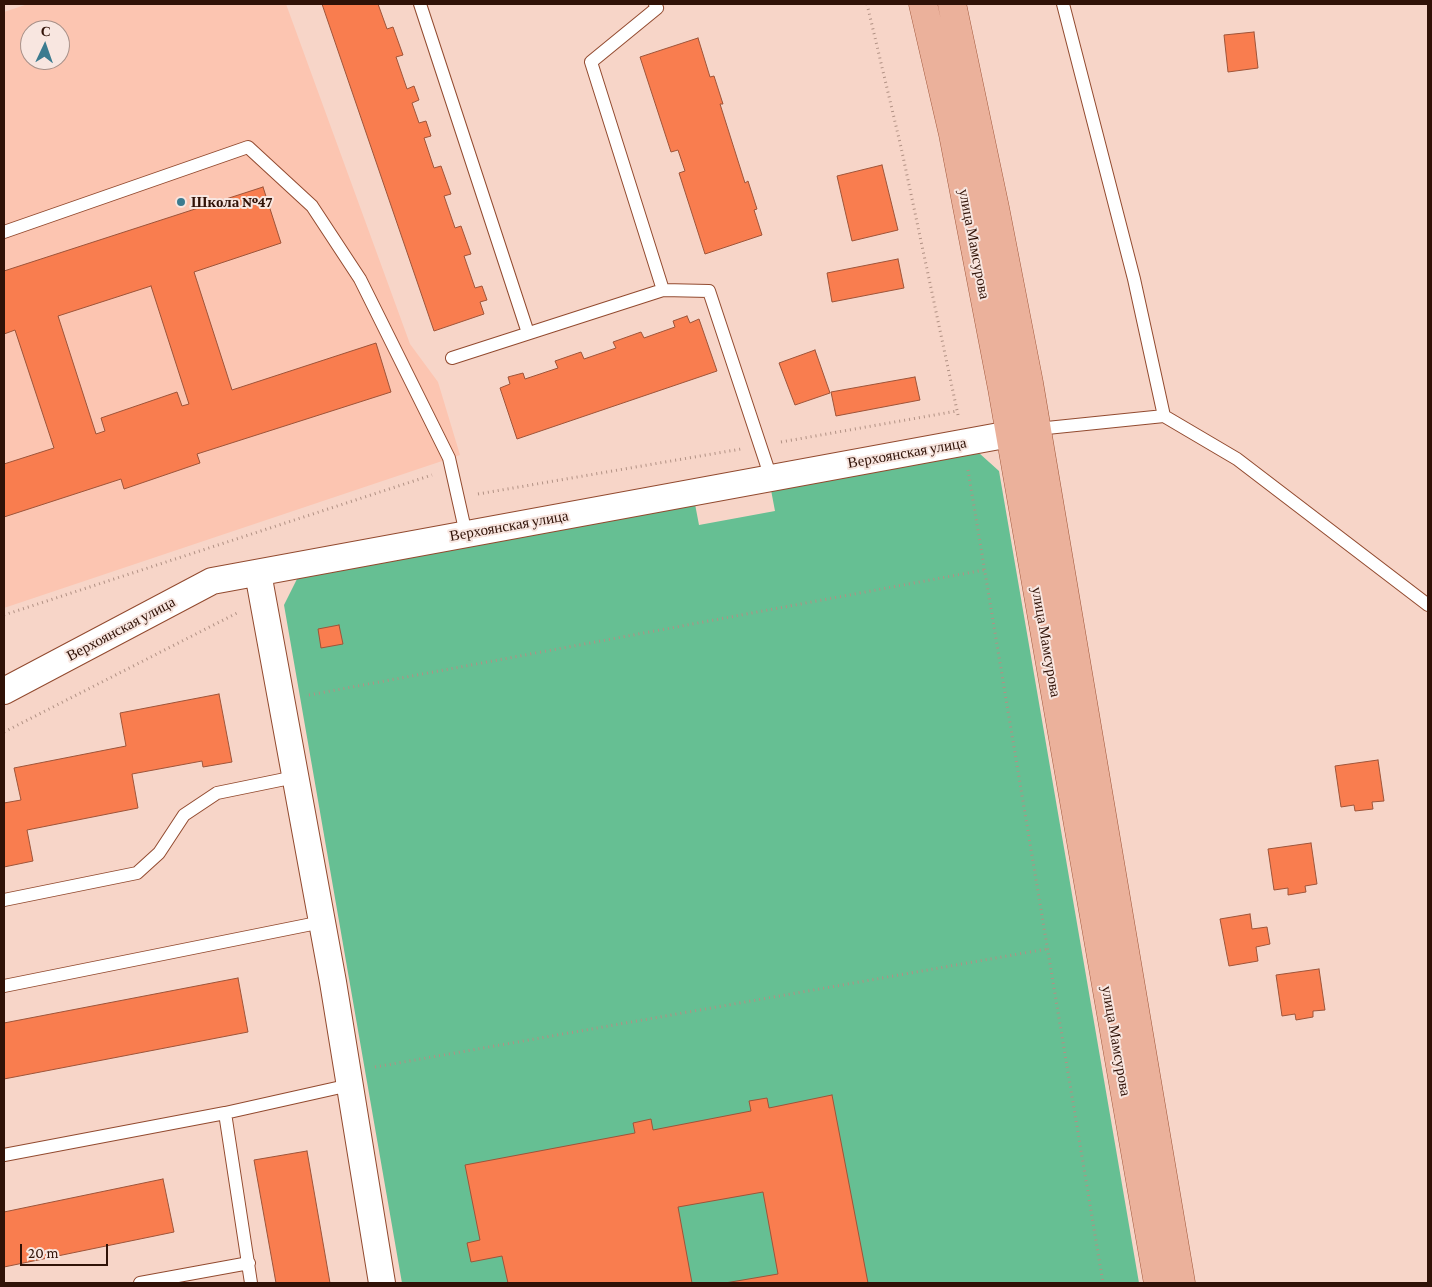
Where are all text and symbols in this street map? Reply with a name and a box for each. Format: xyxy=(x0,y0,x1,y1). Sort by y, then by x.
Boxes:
north arrow xyxy=(20,20,70,70)
text: С xyxy=(40,23,51,39)
street label: улица Мамсурова xyxy=(954,187,994,301)
place label: Школа №47 xyxy=(191,193,273,211)
marker: Школа №47 xyxy=(175,196,187,208)
street label: Верхоянская улица xyxy=(846,434,968,472)
street label: Верхоянская улица xyxy=(448,507,570,545)
street label: улица Мамсурова xyxy=(1027,585,1065,699)
street label: Верхоянская улица xyxy=(64,593,178,665)
street label: улица Мамсурова xyxy=(1097,984,1135,1098)
scale bar xyxy=(22,1234,110,1266)
text: 20 m xyxy=(28,1245,59,1261)

